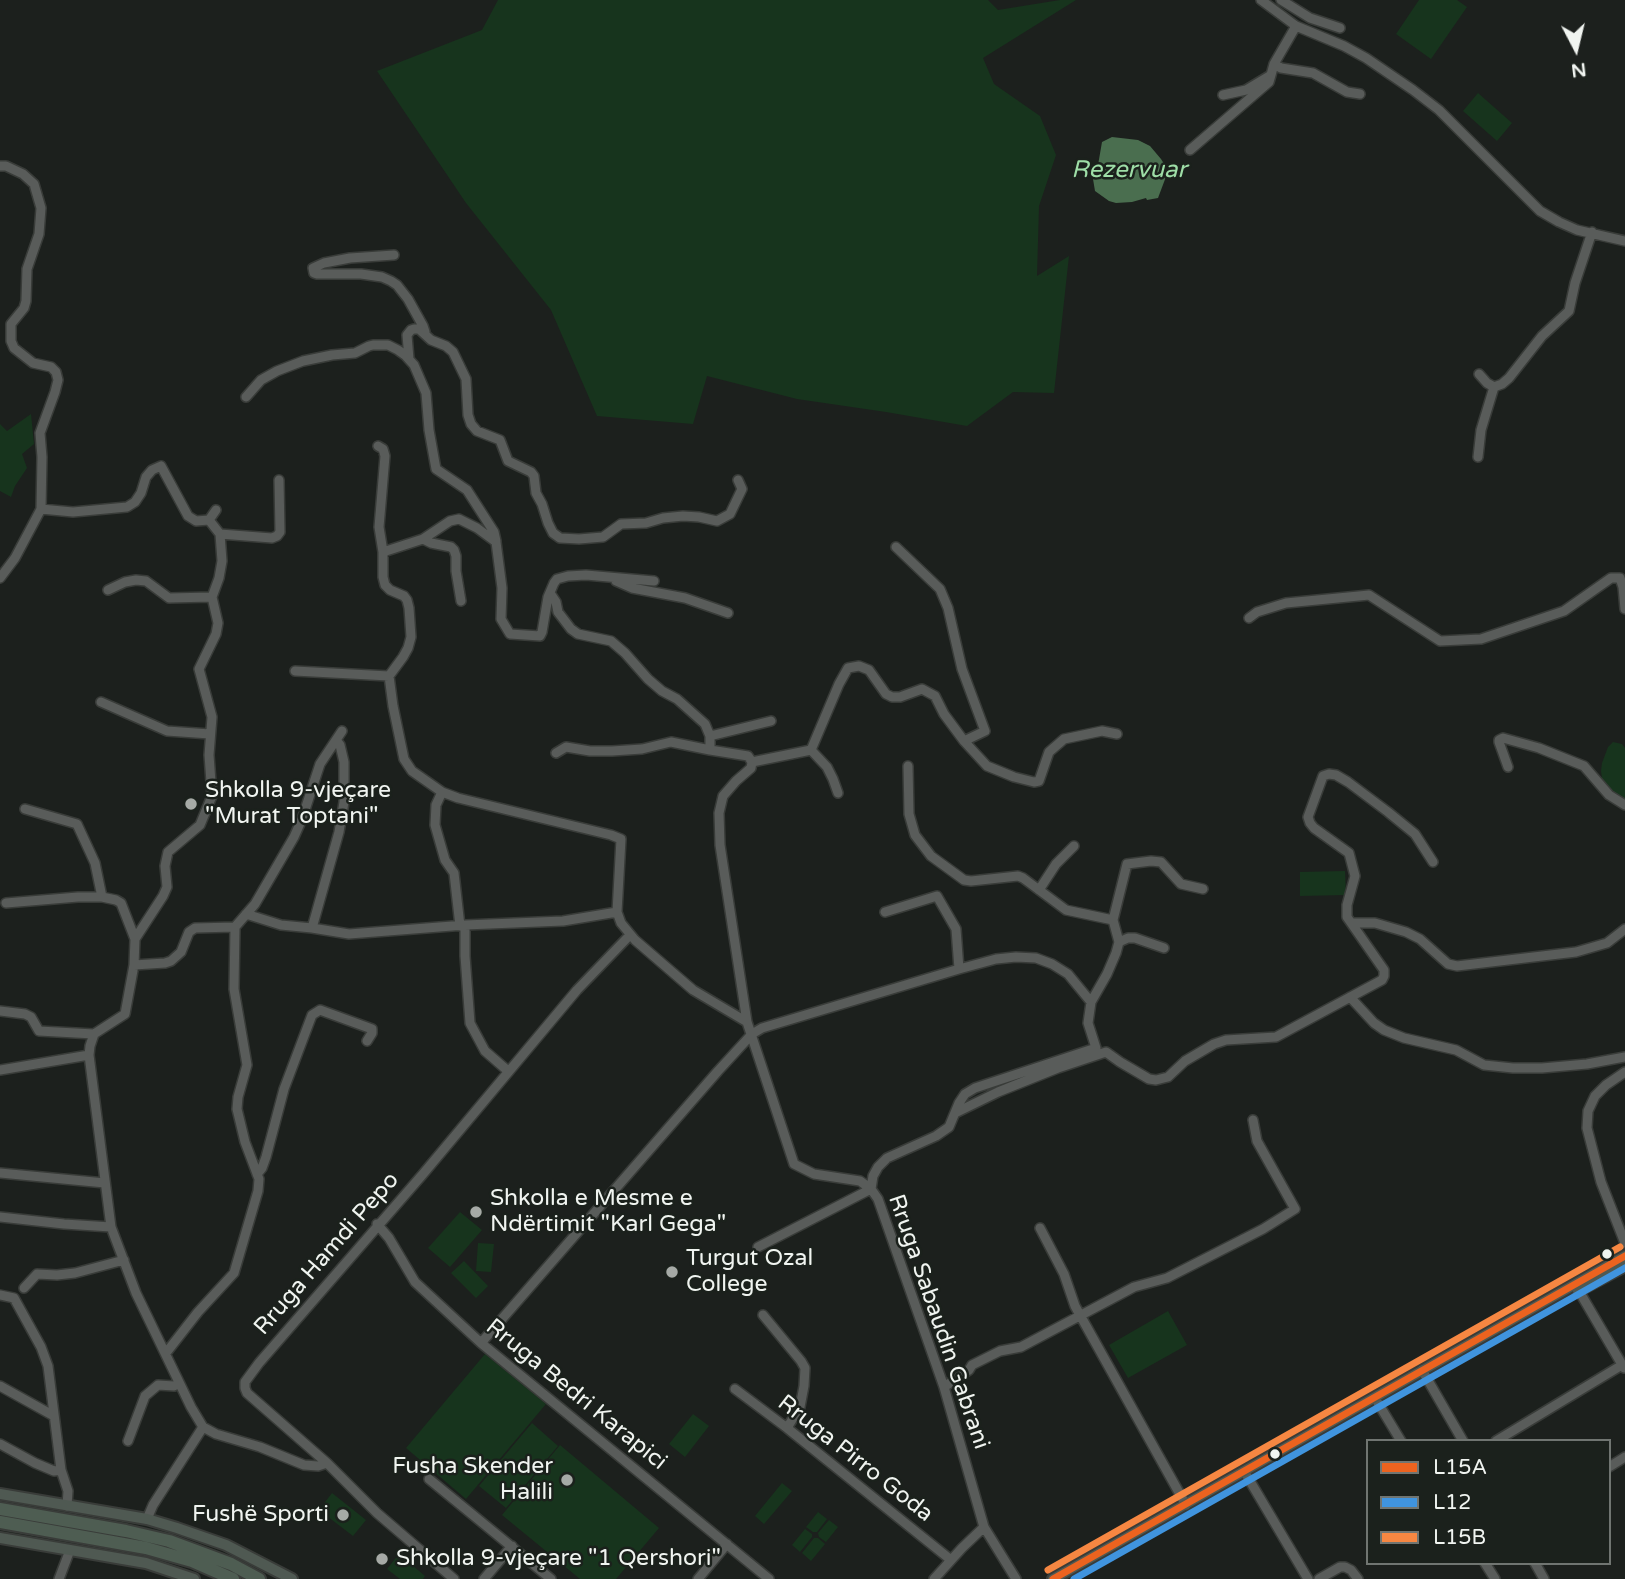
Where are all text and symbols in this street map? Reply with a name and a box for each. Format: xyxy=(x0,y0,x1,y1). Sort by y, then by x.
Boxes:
north arrow xyxy=(1541,14,1611,84)
text: N xyxy=(1570,58,1587,82)
water label: Rezervuar xyxy=(1071,157,1187,185)
place label: Shkolla 9-vjeçare "Murat Toptani" xyxy=(205,777,391,831)
marker: Shkolla 9-vjeçare "Murat Toptani" xyxy=(183,796,199,812)
street label: Rruga Hamdi Pepo xyxy=(249,1167,405,1341)
place label: Shkolla e Mesme e Ndërtimit "Karl Gega" xyxy=(490,1185,726,1239)
street label: Rruga Sabaudin Gabrani xyxy=(881,1191,995,1453)
marker: Shkolla e Mesme e Ndërtimit "Karl Gega" xyxy=(468,1204,484,1220)
place label: Turgut Ozal College xyxy=(686,1245,813,1299)
unlabelled marker xyxy=(1600,1247,1614,1261)
marker: Turgut Ozal College xyxy=(664,1264,680,1280)
street label: Rruga Bedri Karapici xyxy=(480,1314,672,1476)
street label: Rruga Pirro Goda xyxy=(772,1390,938,1528)
legend xyxy=(1366,1439,1611,1565)
unlabelled marker xyxy=(1268,1447,1282,1461)
place label: Fusha Skender Halili xyxy=(392,1453,553,1507)
text: L15A xyxy=(1433,1455,1487,1480)
marker: Fusha Skender Halili xyxy=(559,1472,575,1488)
text: L12 xyxy=(1433,1490,1471,1515)
place label: Fushë Sporti xyxy=(192,1501,329,1529)
marker: Fushë Sporti xyxy=(335,1507,351,1523)
text: L15B xyxy=(1433,1525,1486,1550)
place label: Shkolla 9-vjeçare "1 Qershori" xyxy=(396,1545,721,1573)
marker: Shkolla 9-vjeçare "1 Qershori" xyxy=(374,1551,390,1567)

